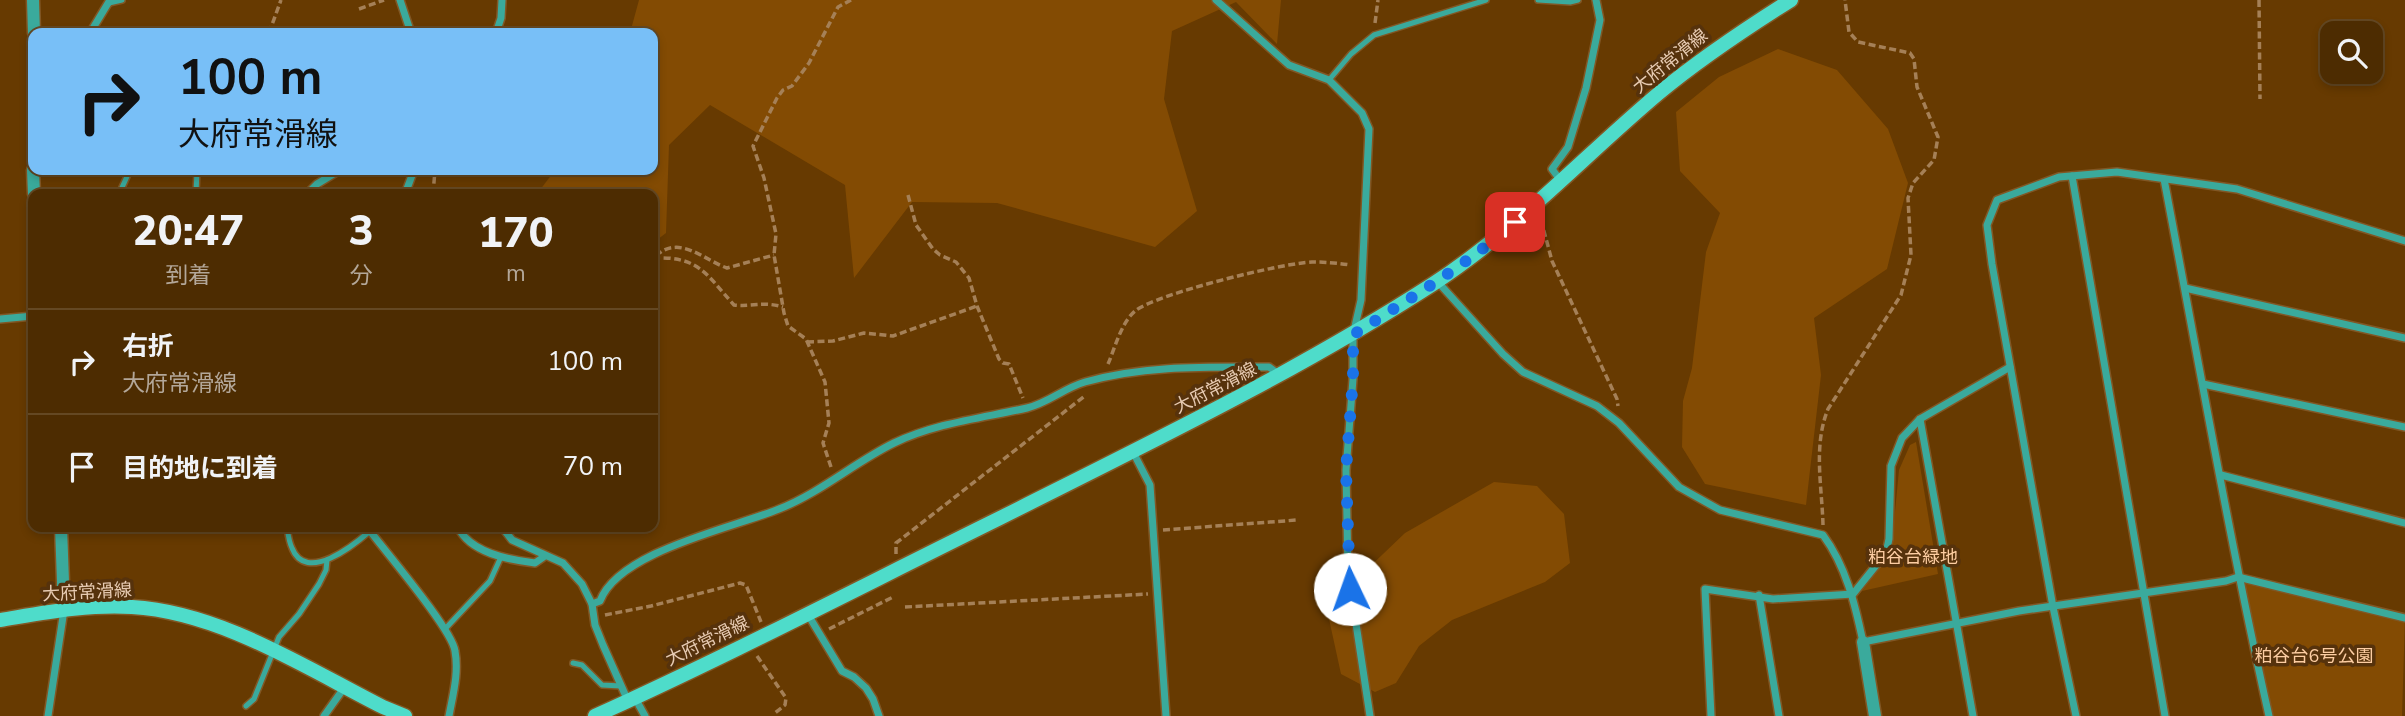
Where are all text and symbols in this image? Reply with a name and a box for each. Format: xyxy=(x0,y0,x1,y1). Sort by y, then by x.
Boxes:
map controls xyxy=(2320,21,2383,84)
button: search xyxy=(2320,21,2383,84)
street label: 大府常滑線 xyxy=(1627,23,1713,99)
text: 100 m xyxy=(178,44,322,111)
icon: right xyxy=(63,56,154,147)
text: 大府常滑線 xyxy=(178,113,338,156)
pin xyxy=(1485,192,1545,252)
text: 20:47 xyxy=(132,203,244,260)
text: 3 xyxy=(348,203,374,260)
icon: arrive xyxy=(1496,203,1534,241)
text: 170 xyxy=(478,205,554,262)
text: m xyxy=(506,258,526,289)
text: 到着 xyxy=(165,260,211,291)
text: 分 xyxy=(350,260,373,291)
text: 右折 xyxy=(122,329,174,364)
icon: right xyxy=(63,343,101,381)
text: 100 m xyxy=(547,344,623,379)
street label: 大府常滑線 xyxy=(1169,357,1261,419)
text: 大府常滑線 xyxy=(122,368,237,399)
icon: arrive xyxy=(63,448,101,486)
text: 70 m xyxy=(563,449,623,484)
text: 目的地に到着 xyxy=(122,451,278,486)
park label: 粕谷台緑地 xyxy=(1868,545,1958,569)
position arrow xyxy=(1313,552,1387,626)
street label: 大府常滑線 xyxy=(41,578,133,606)
street label: 大府常滑線 xyxy=(661,610,753,672)
park label: 粕谷台6号公園 xyxy=(2255,644,2373,668)

